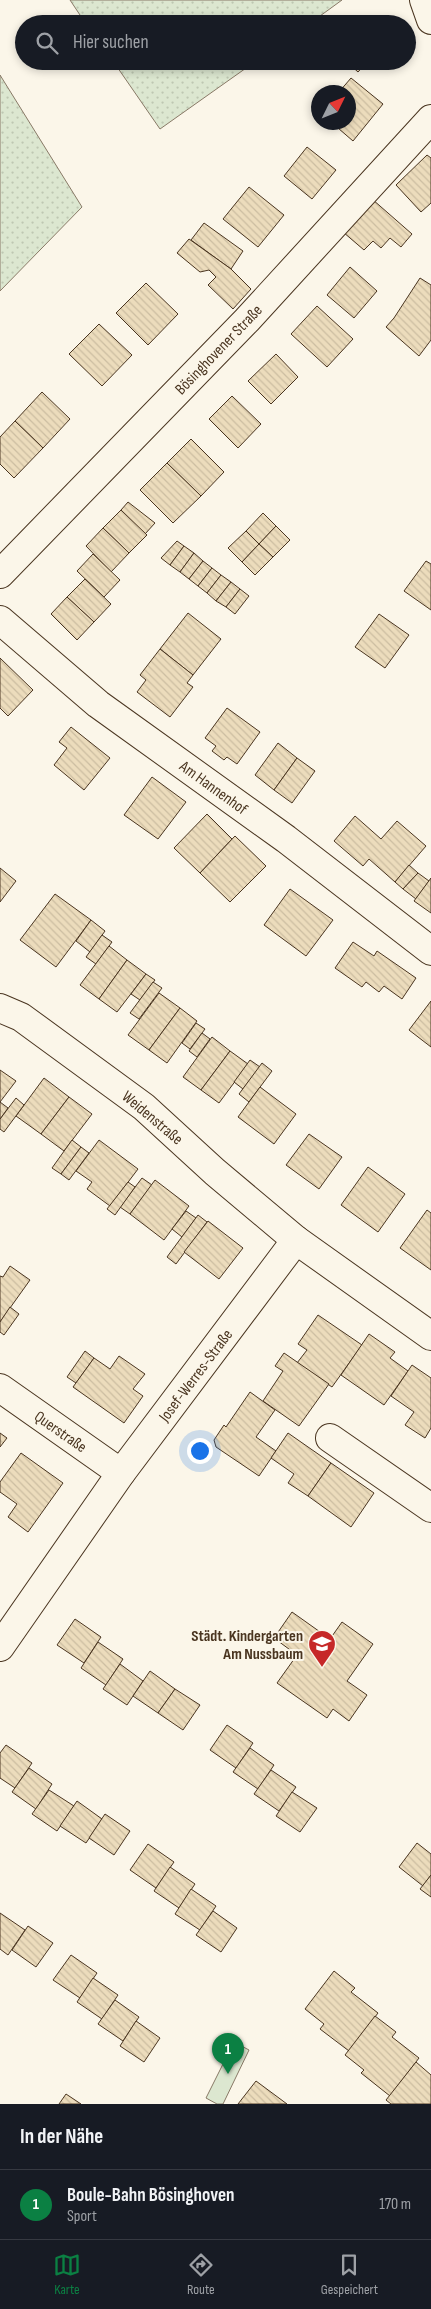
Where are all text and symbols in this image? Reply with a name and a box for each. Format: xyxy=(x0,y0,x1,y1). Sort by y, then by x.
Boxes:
search box xyxy=(15,15,416,70)
icon: search xyxy=(33,29,61,57)
text: Hier suchen xyxy=(73,31,149,54)
north arrow xyxy=(311,85,356,130)
street label: Bösinghovener Straße xyxy=(171,301,267,399)
street label: Am Hannenhof xyxy=(175,757,251,819)
street label: Weidenstraße xyxy=(118,1087,186,1149)
street label: Josef-Werres-Straße xyxy=(155,1326,237,1427)
street label: Querstraße xyxy=(30,1407,90,1457)
your location xyxy=(187,1438,213,1464)
place label: Städt. Kindergarten Am Nussbaum xyxy=(191,1627,303,1664)
school or university icon: Städt. Kindergarten Am Nussbaum xyxy=(307,1629,337,1668)
pin: 1 xyxy=(212,2033,244,2074)
text: In der Nähe xyxy=(20,2124,103,2149)
text: Boule-Bahn Bösinghoven xyxy=(67,2184,235,2207)
text: 1 xyxy=(33,2195,39,2214)
text: 170 m xyxy=(379,2195,411,2214)
text: Sport xyxy=(67,2207,97,2226)
tab: Karte xyxy=(53,2251,81,2298)
tab: Route xyxy=(187,2251,215,2298)
tab: Gespeichert xyxy=(321,2251,378,2298)

